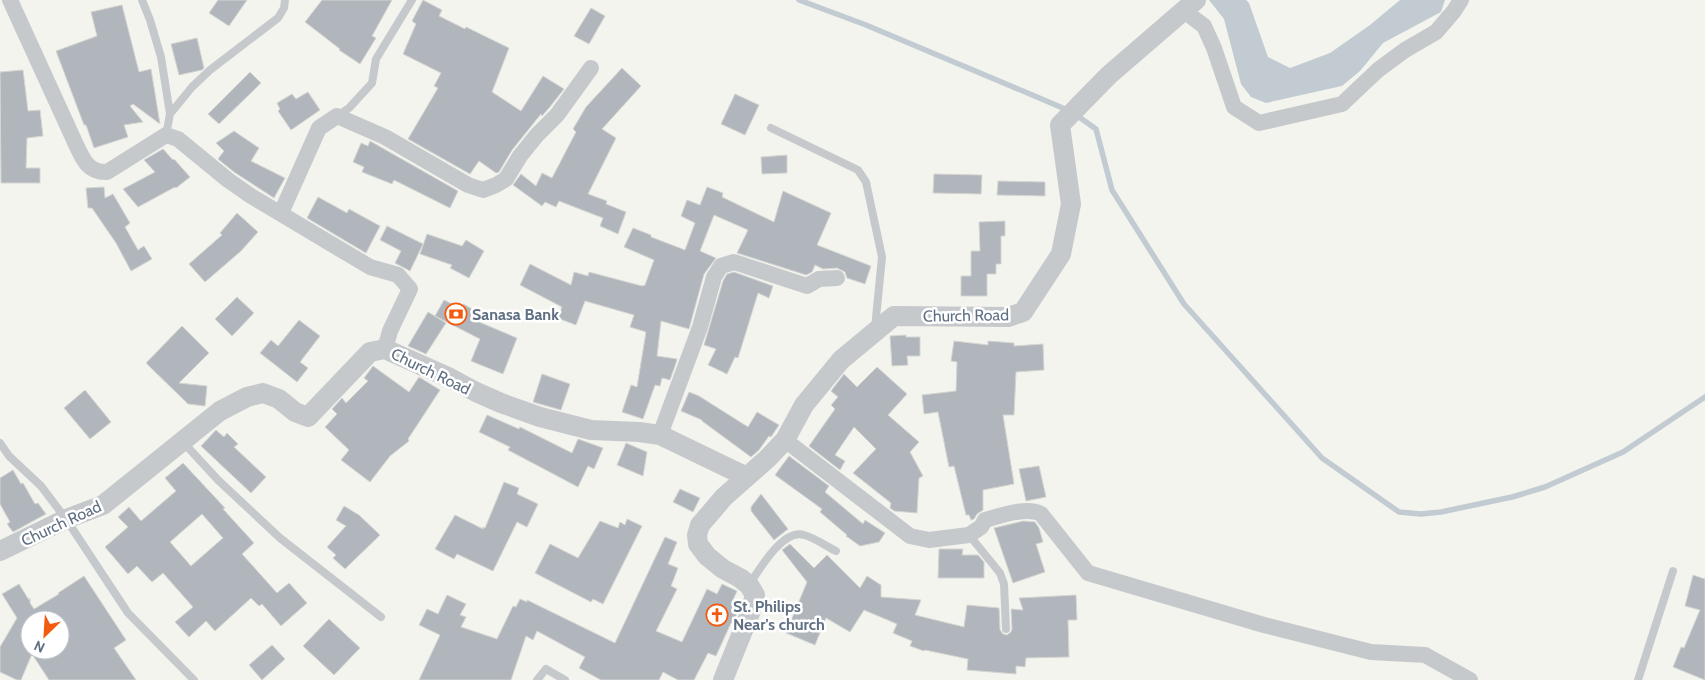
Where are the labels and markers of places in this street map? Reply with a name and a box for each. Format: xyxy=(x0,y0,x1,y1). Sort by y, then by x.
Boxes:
bank icon: Sanasa Bank xyxy=(444,302,468,326)
place label: Sanasa Bank xyxy=(472,305,559,324)
place label: St. Philips Near's church xyxy=(733,597,825,634)
church icon: St. Philips Near's church xyxy=(705,603,729,627)

